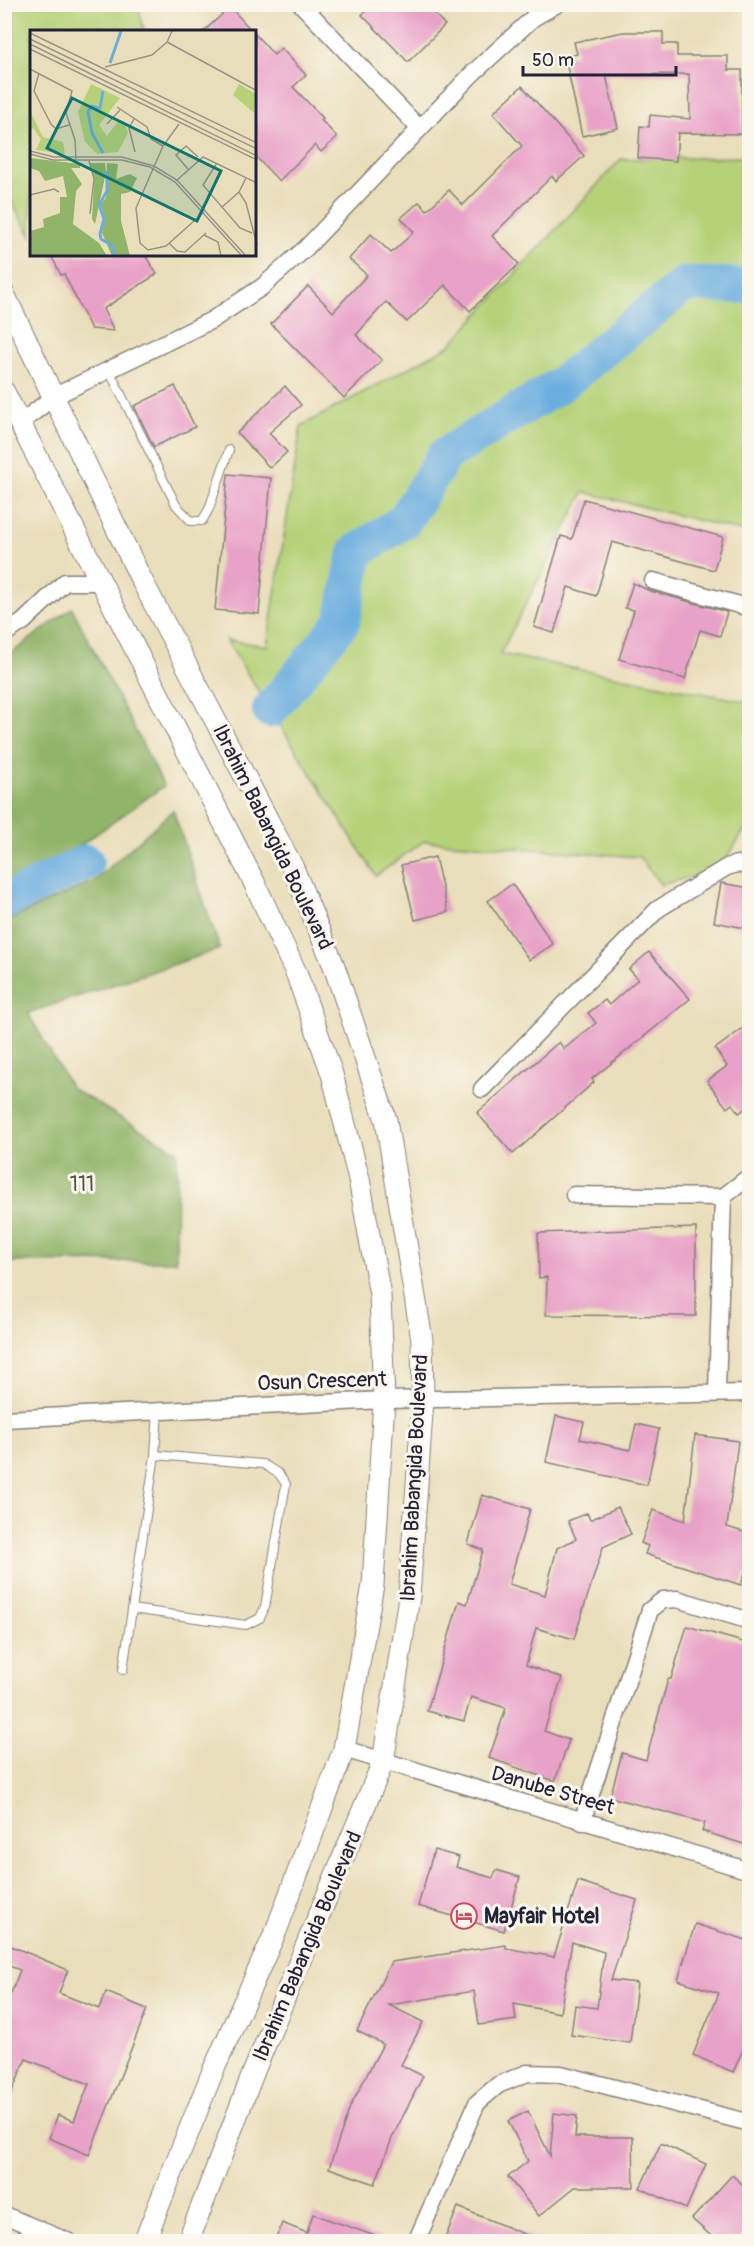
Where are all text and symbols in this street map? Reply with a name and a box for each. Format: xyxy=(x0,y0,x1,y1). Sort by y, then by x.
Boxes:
inset map xyxy=(30,30,256,256)
scale bar xyxy=(523,39,676,77)
text: 50 m xyxy=(532,49,574,72)
street label: Ibrahim Babangida Boulevard xyxy=(206,720,339,954)
park label: 111 xyxy=(70,1171,94,1198)
street label: Ibrahim Babangida Boulevard xyxy=(395,1354,434,1602)
street label: Osun Crescent xyxy=(257,1366,388,1397)
street label: Danube Street xyxy=(488,1760,618,1821)
street label: Ibrahim Babangida Boulevard xyxy=(247,1827,368,2065)
hotel icon: Mayfair Hotel xyxy=(449,1901,479,1931)
place label: Mayfair Hotel xyxy=(484,1903,599,1930)

